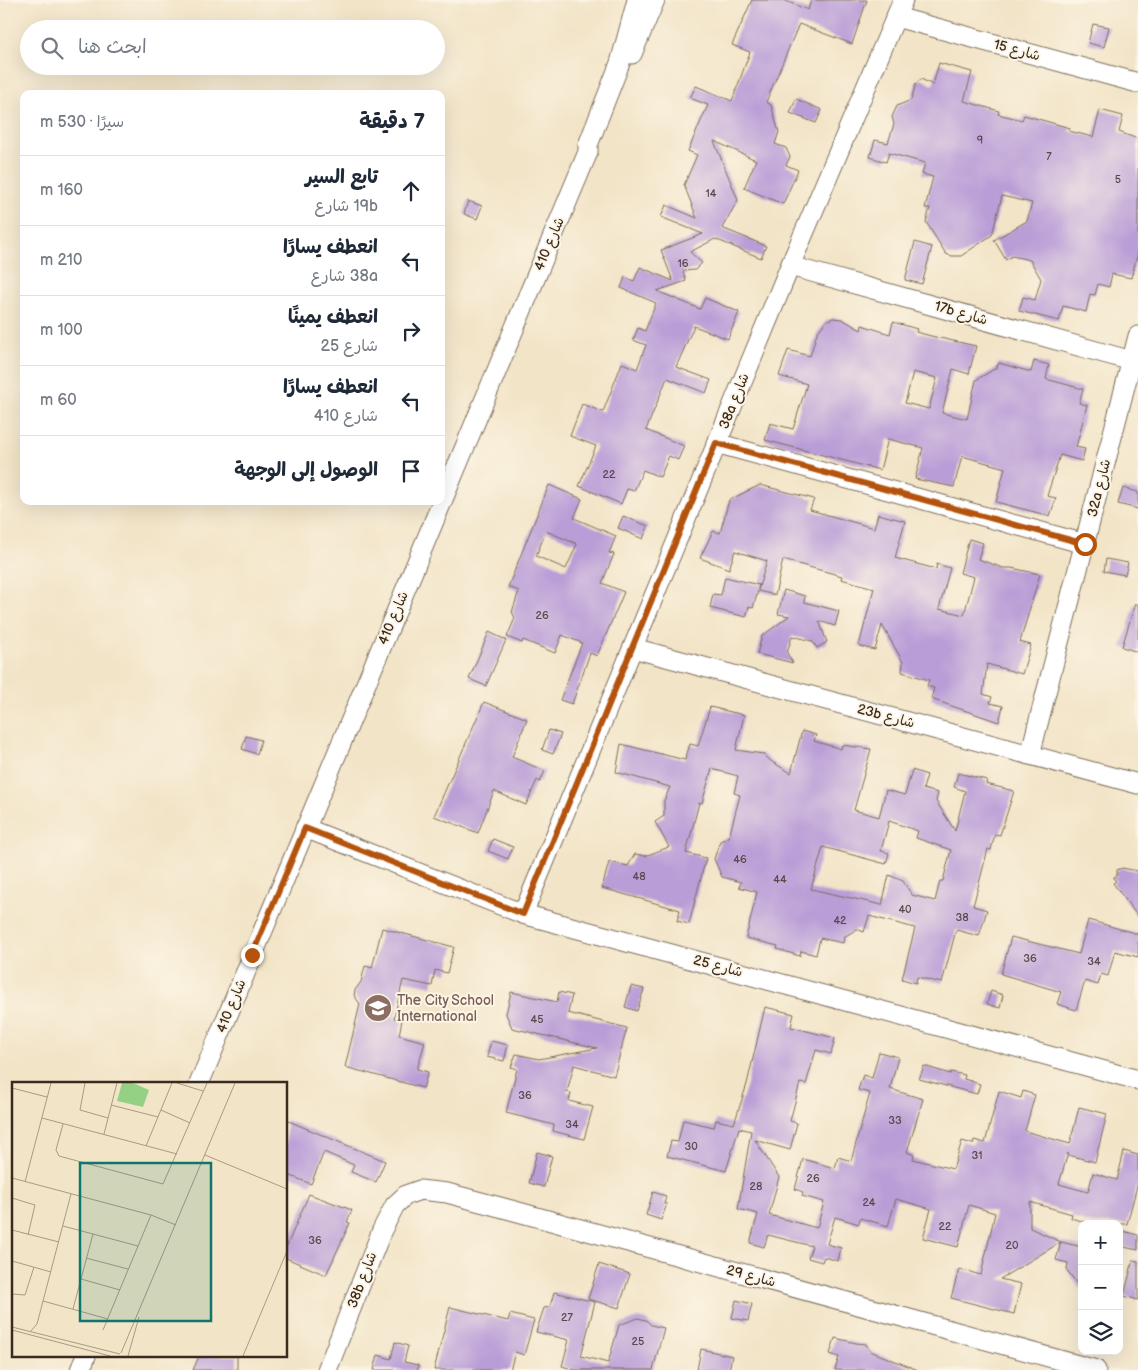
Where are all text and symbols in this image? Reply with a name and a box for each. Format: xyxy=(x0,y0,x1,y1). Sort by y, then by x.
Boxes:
search box xyxy=(20,20,445,75)
icon: search xyxy=(38,34,66,62)
text: ابحث هنا xyxy=(78,36,147,59)
street label: شارع 15 xyxy=(992,36,1042,65)
text: 7 دقيقة xyxy=(359,109,425,134)
text: سيرًا · 530 m xyxy=(40,113,124,132)
house number: 9 xyxy=(977,134,983,147)
house number: 7 xyxy=(1046,150,1052,163)
text: تابع السير xyxy=(305,166,378,189)
house number: 5 xyxy=(1115,173,1121,186)
icon: ahead xyxy=(397,177,425,205)
text: 160 m xyxy=(40,181,83,200)
house number: 14 xyxy=(706,187,717,200)
text: 19b شارع xyxy=(315,197,378,216)
street label: شارع 410 xyxy=(530,215,569,274)
text: انعطف يسارًا xyxy=(283,236,378,259)
icon: left xyxy=(397,247,425,275)
text: 210 m xyxy=(40,251,82,270)
house number: 16 xyxy=(678,257,689,270)
text: 38a شارع xyxy=(311,267,378,286)
street label: 17b شارع xyxy=(932,297,989,330)
text: انعطف يمينًا xyxy=(288,306,378,329)
icon: right xyxy=(397,317,425,345)
text: 100 m xyxy=(40,321,83,340)
text: شارع 25 xyxy=(320,337,378,356)
street label: 38a شارع xyxy=(715,371,754,432)
text: انعطف يسارًا xyxy=(283,376,378,399)
icon: left xyxy=(397,387,425,415)
text: 60 m xyxy=(40,391,77,410)
text: شارع 410 xyxy=(314,407,378,426)
icon: arrive xyxy=(397,457,425,485)
street label: 32a شارع xyxy=(1084,457,1115,519)
text: الوصول إلى الوجهة xyxy=(234,459,378,482)
house number: 22 xyxy=(603,468,616,481)
route start xyxy=(1074,533,1097,556)
street label: شارع 410 xyxy=(374,589,413,648)
house number: 26 xyxy=(535,609,549,622)
street label: 23b شارع xyxy=(855,700,916,733)
house number: 46 xyxy=(733,853,747,866)
house number: 48 xyxy=(632,870,646,883)
house number: 44 xyxy=(773,873,787,886)
house number: 40 xyxy=(898,903,912,916)
house number: 38 xyxy=(955,911,969,924)
house number: 42 xyxy=(833,914,847,927)
route end xyxy=(241,944,264,967)
street label: شارع 25 xyxy=(691,951,745,982)
house number: 36 xyxy=(1023,952,1037,965)
house number: 34 xyxy=(1087,955,1101,968)
street label: شارع 410 xyxy=(213,977,250,1036)
place label: The City School International xyxy=(397,992,494,1025)
school or university icon: The City School International xyxy=(363,993,393,1023)
house number: 45 xyxy=(530,1013,544,1026)
inset map xyxy=(12,1082,288,1358)
house number: 36 xyxy=(518,1089,532,1102)
house number: 33 xyxy=(888,1114,902,1127)
house number: 34 xyxy=(565,1118,579,1131)
house number: 30 xyxy=(684,1140,698,1153)
house number: 31 xyxy=(971,1149,983,1162)
house number: 26 xyxy=(806,1172,820,1185)
house number: 28 xyxy=(750,1180,762,1193)
house number: 24 xyxy=(862,1196,876,1209)
house number: 22 xyxy=(939,1220,952,1233)
map controls xyxy=(1078,1220,1123,1355)
button: + xyxy=(1078,1220,1123,1265)
house number: 36 xyxy=(308,1234,322,1247)
house number: 20 xyxy=(1006,1239,1019,1252)
street label: 38b شارع xyxy=(344,1250,381,1311)
street label: شارع 29 xyxy=(724,1261,778,1292)
button: − xyxy=(1078,1265,1123,1310)
button: layers xyxy=(1078,1310,1123,1355)
house number: 27 xyxy=(561,1311,574,1324)
house number: 25 xyxy=(632,1335,644,1348)

